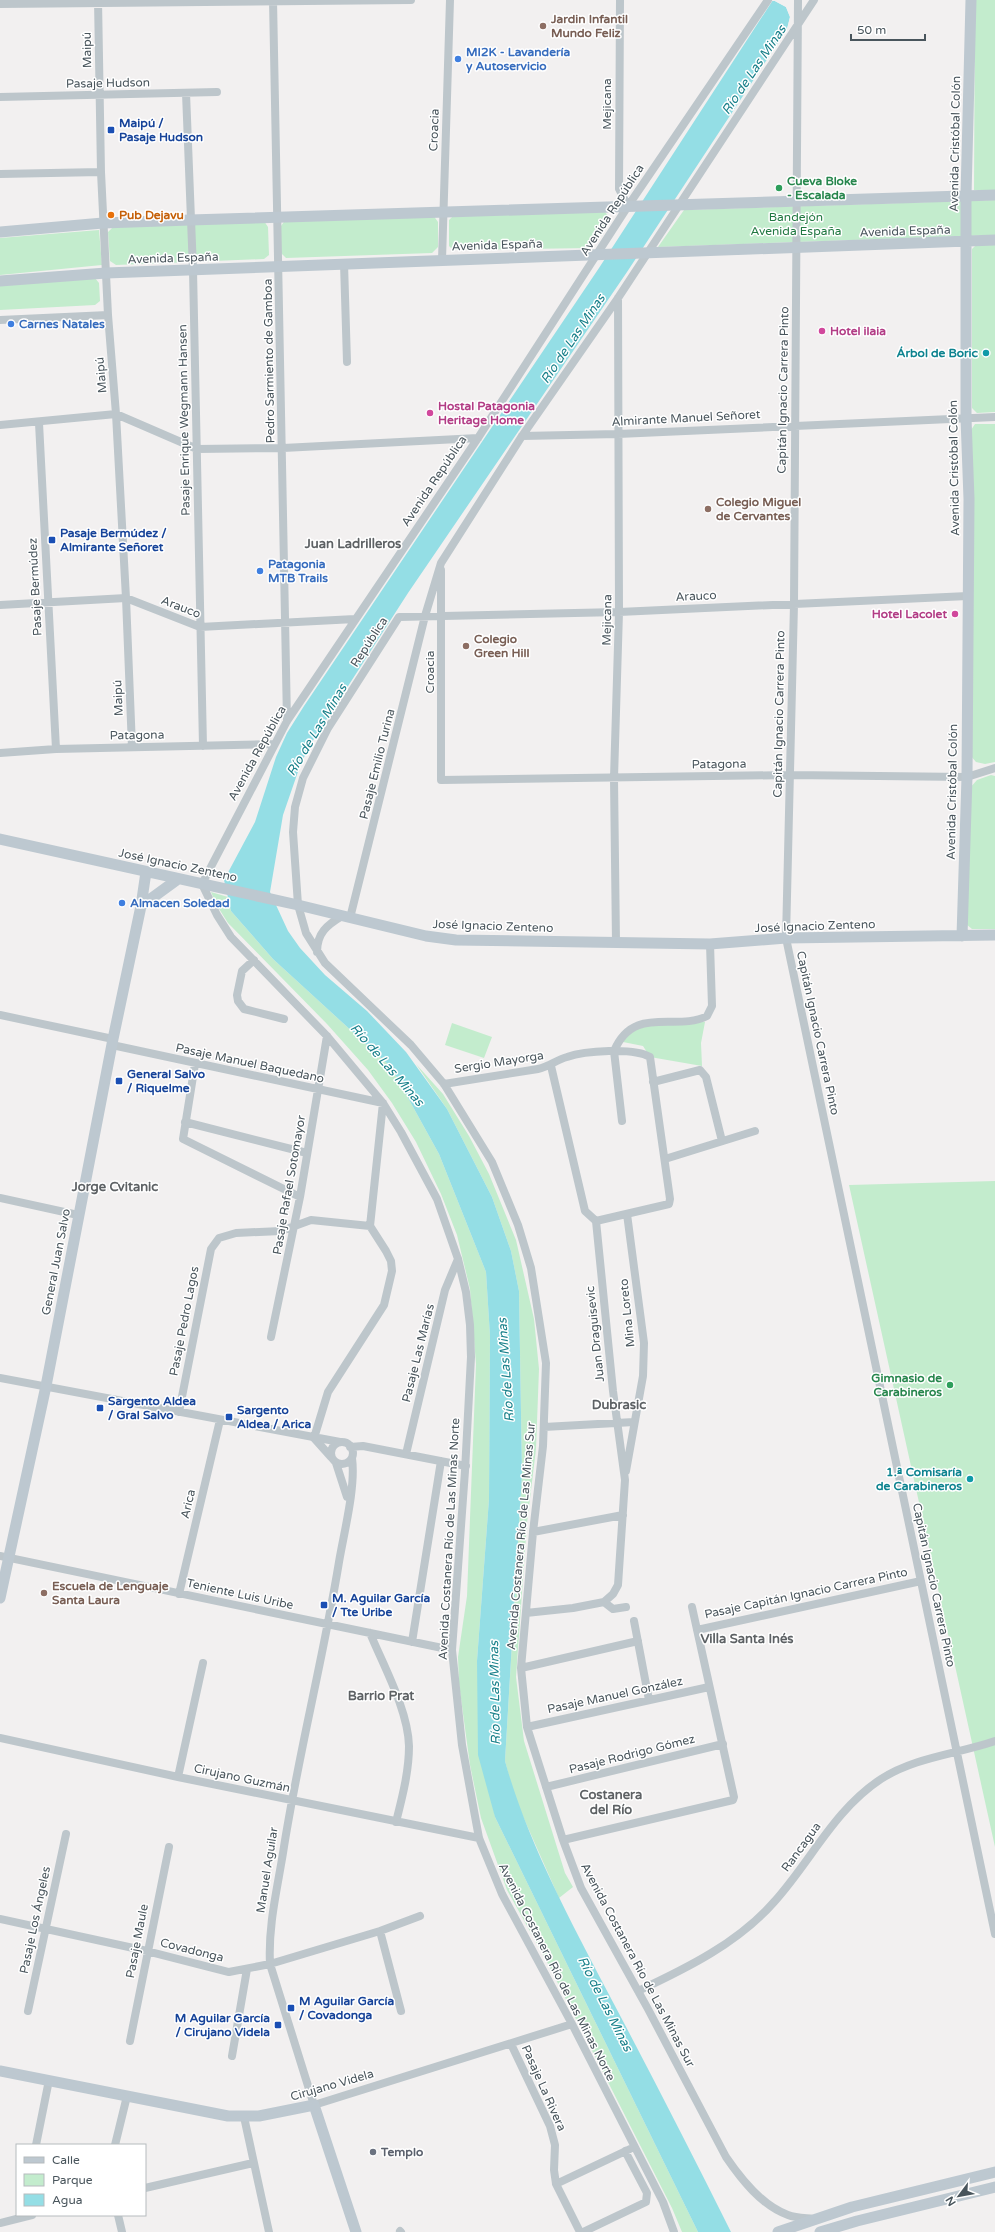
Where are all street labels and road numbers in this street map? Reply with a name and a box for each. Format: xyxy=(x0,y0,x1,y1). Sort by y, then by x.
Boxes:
street label: Maipú xyxy=(80,32,94,68)
street label: Pasaje Hudson xyxy=(66,75,150,91)
street label: Avenida Cristóbal Colón xyxy=(947,76,963,212)
street label: Mejicana xyxy=(600,78,614,130)
street label: Croacia xyxy=(426,108,442,152)
street label: Avenida República xyxy=(577,162,647,258)
street label: Avenida España xyxy=(859,222,951,240)
street label: Avenida España xyxy=(451,236,543,254)
street label: Avenida España xyxy=(127,249,219,267)
street label: Pedro Sarmiento de Gamboa xyxy=(261,279,277,443)
street label: Capitán Ignacio Carrera Pinto xyxy=(775,306,791,474)
street label: Pasaje Enrique Wegmann Hansen xyxy=(175,324,193,516)
street label: Maipú xyxy=(92,356,110,394)
street label: Avenida Cristóbal Colón xyxy=(946,400,962,536)
street label: Almirante Manuel Señoret xyxy=(611,407,761,429)
street label: Avenida República xyxy=(398,433,470,529)
street label: Pasaje Bermúdez xyxy=(25,538,45,636)
street label: Arauco xyxy=(675,588,717,604)
street label: Arauco xyxy=(159,593,203,621)
street label: Mejicana xyxy=(600,594,614,646)
street label: República xyxy=(348,614,390,670)
street label: Capitán Ignacio Carrera Pinto xyxy=(771,630,787,798)
street label: Croacia xyxy=(423,651,437,693)
street label: Maipú xyxy=(110,680,126,716)
street label: Avenida República xyxy=(225,703,289,803)
street label: Pasaje Emilio Turina xyxy=(356,707,398,821)
street label: Avenida Cristóbal Colón xyxy=(944,724,960,860)
street label: Patagona xyxy=(110,728,164,742)
street label: Patagona xyxy=(692,757,746,771)
street label: José Ignacio Zenteno xyxy=(117,846,239,884)
street label: José Ignacio Zenteno xyxy=(432,917,554,935)
street label: José Ignacio Zenteno xyxy=(754,917,876,935)
street label: Capitán Ignacio Carrera Pinto xyxy=(794,950,842,1116)
street label: Pasaje Manuel Baquedano xyxy=(174,1040,326,1086)
street label: Sergio Mayorga xyxy=(453,1048,545,1076)
street label: Pasaje Rafael Sotomayor xyxy=(270,1114,308,1256)
street label: General Juan Salvo xyxy=(39,1208,73,1316)
street label: Pasaje Pedro Lagos xyxy=(167,1265,202,1377)
street label: Mina Loreto xyxy=(616,1278,638,1348)
street label: Juan Draguisevic xyxy=(583,1285,607,1383)
street label: Pasaje Las Marías xyxy=(399,1302,437,1404)
street label: Avenida Costanera Río de Las Minas Norte xyxy=(436,1417,462,1660)
street label: Avenida Costanera Río de Las Minas Sur xyxy=(504,1421,538,1651)
street label: Arica xyxy=(178,1488,198,1520)
street label: Capitán Ignacio Carrera Pinto xyxy=(910,1502,958,1668)
street label: Pasaje Capitán Ignacio Carrera Pinto xyxy=(703,1565,909,1621)
street label: Teniente Luis Uribe xyxy=(185,1576,295,1612)
street label: Pasaje Manuel González xyxy=(546,1674,684,1716)
street label: Pasaje Rodrigo Gómez xyxy=(568,1732,696,1776)
street label: Cirujano Guzmán xyxy=(193,1761,291,1795)
street label: Rancagua xyxy=(778,1820,824,1874)
street label: Manuel Aguilar xyxy=(253,1826,281,1914)
street label: Avenida Costanera Río de Las Minas Norte xyxy=(496,1861,618,2083)
street label: Avenida Costanera Río de Las Minas Sur xyxy=(578,1861,698,2069)
street label: Pasaje Los Ángeles xyxy=(17,1865,53,1975)
street label: Pasaje Maule xyxy=(123,1902,151,1979)
street label: Covadonga xyxy=(159,1935,225,1965)
street label: Pasaje La Rivera xyxy=(519,2043,569,2133)
street label: Cirujano Videla xyxy=(289,2066,375,2104)

